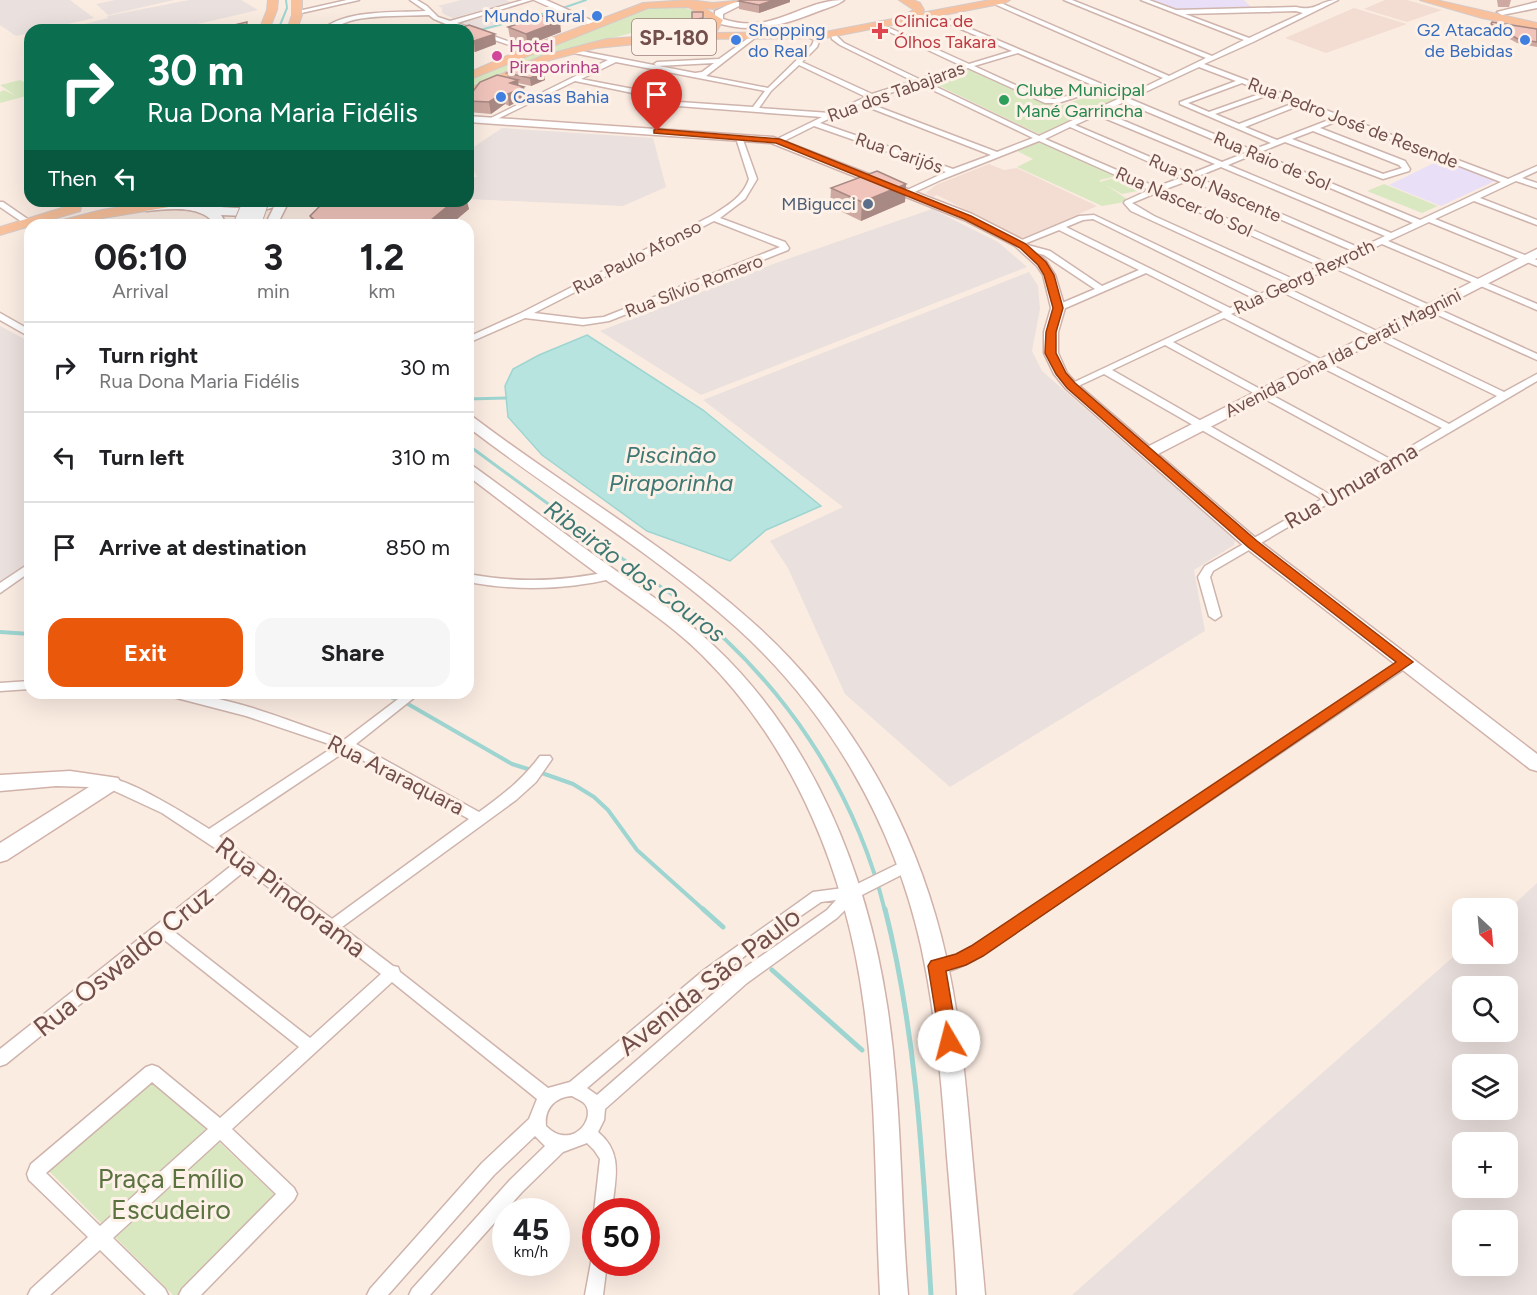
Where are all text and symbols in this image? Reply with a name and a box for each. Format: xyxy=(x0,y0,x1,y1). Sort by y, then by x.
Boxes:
place label: Mundo Rural xyxy=(484,5,585,27)
marker: Mundo Rural xyxy=(590,9,604,23)
place label: Clinica de Ólhos Takara xyxy=(894,10,996,53)
road number: SP-180 xyxy=(632,19,716,55)
place label: Shopping do Real xyxy=(748,19,826,62)
place label: G2 Atacado de Bebidas xyxy=(1417,19,1513,62)
marker: Clinica de Ólhos Takara xyxy=(871,22,889,40)
marker: Shopping do Real xyxy=(729,33,743,47)
marker: G2 Atacado de Bebidas xyxy=(1518,33,1532,47)
place label: Hotel Piraporinha xyxy=(509,35,599,78)
text: 30 m xyxy=(147,45,244,96)
icon: right xyxy=(48,48,126,126)
marker: Hotel Piraporinha xyxy=(490,49,504,63)
street label: Rua dos Tabajaras xyxy=(824,57,968,127)
pin xyxy=(631,69,682,131)
street label: Rua Pedro José de Resende xyxy=(1245,73,1461,173)
icon: arrive xyxy=(640,78,673,111)
place label: Clube Municipal Mané Garrincha xyxy=(1016,79,1145,122)
place label: Casas Bahia xyxy=(513,86,609,108)
marker: Casas Bahia xyxy=(494,90,508,104)
marker: Clube Municipal Mané Garrincha xyxy=(997,93,1011,107)
text: Rua Dona Maria Fidélis xyxy=(147,96,418,129)
street label: Rua Raio de Sol xyxy=(1210,127,1334,195)
street label: Rua Carijós xyxy=(852,128,946,178)
street label: Rua Sol Nascente xyxy=(1145,149,1285,227)
icon: left xyxy=(109,162,142,195)
street label: Rua Nascer do Sol xyxy=(1112,162,1256,242)
text: Then xyxy=(48,165,97,192)
place label: MBigucci xyxy=(781,193,856,215)
marker: MBigucci xyxy=(861,197,875,211)
street label: Rua Paulo Afonso xyxy=(569,215,705,299)
street label: Rua Georg Rexroth xyxy=(1230,235,1378,319)
text: 06:10 xyxy=(94,236,187,279)
text: 3 xyxy=(263,236,283,279)
text: 1.2 xyxy=(359,236,404,279)
street label: Rua Sílvio Romero xyxy=(622,250,766,322)
text: Arrival xyxy=(112,279,169,303)
text: min xyxy=(257,279,290,303)
text: km xyxy=(368,279,395,303)
street label: Avenida Dona Ida Cerati Magnini xyxy=(1221,284,1465,422)
text: Turn right xyxy=(99,342,198,369)
icon: right xyxy=(48,351,81,384)
text: 30 m xyxy=(400,354,450,381)
text: Rua Dona Maria Fidélis xyxy=(99,369,300,393)
street label: Rua Umuarama xyxy=(1280,437,1422,535)
water label: Piscinão Piraporinha xyxy=(609,440,733,497)
icon: left xyxy=(48,441,81,474)
text: Turn left xyxy=(99,444,185,471)
text: 310 m xyxy=(391,444,450,471)
water label: Ribeirão dos Couros xyxy=(539,494,731,648)
icon: arrive xyxy=(48,531,81,564)
text: Arrive at destination xyxy=(99,534,307,561)
text: 850 m xyxy=(386,534,450,561)
button: Exit xyxy=(48,618,243,687)
button: Share xyxy=(255,618,450,687)
street label: Rua Araraquara xyxy=(323,729,469,821)
street label: Rua Pindorama xyxy=(209,830,373,964)
street label: Rua Oswaldo Cruz xyxy=(27,878,219,1044)
north arrow xyxy=(1452,898,1518,964)
map controls xyxy=(1452,898,1518,1276)
street label: Avenida São Paulo xyxy=(611,900,807,1062)
button: search xyxy=(1452,976,1518,1042)
position arrow xyxy=(917,1009,981,1073)
button: layers xyxy=(1452,1054,1518,1120)
button: + xyxy=(1452,1132,1518,1198)
park label: Praça Emílio Escudeiro xyxy=(98,1162,244,1226)
speed limit sign: 50 xyxy=(582,1198,660,1276)
button: − xyxy=(1452,1210,1518,1276)
text: 45 xyxy=(513,1211,549,1248)
text: km/h xyxy=(514,1243,548,1261)

